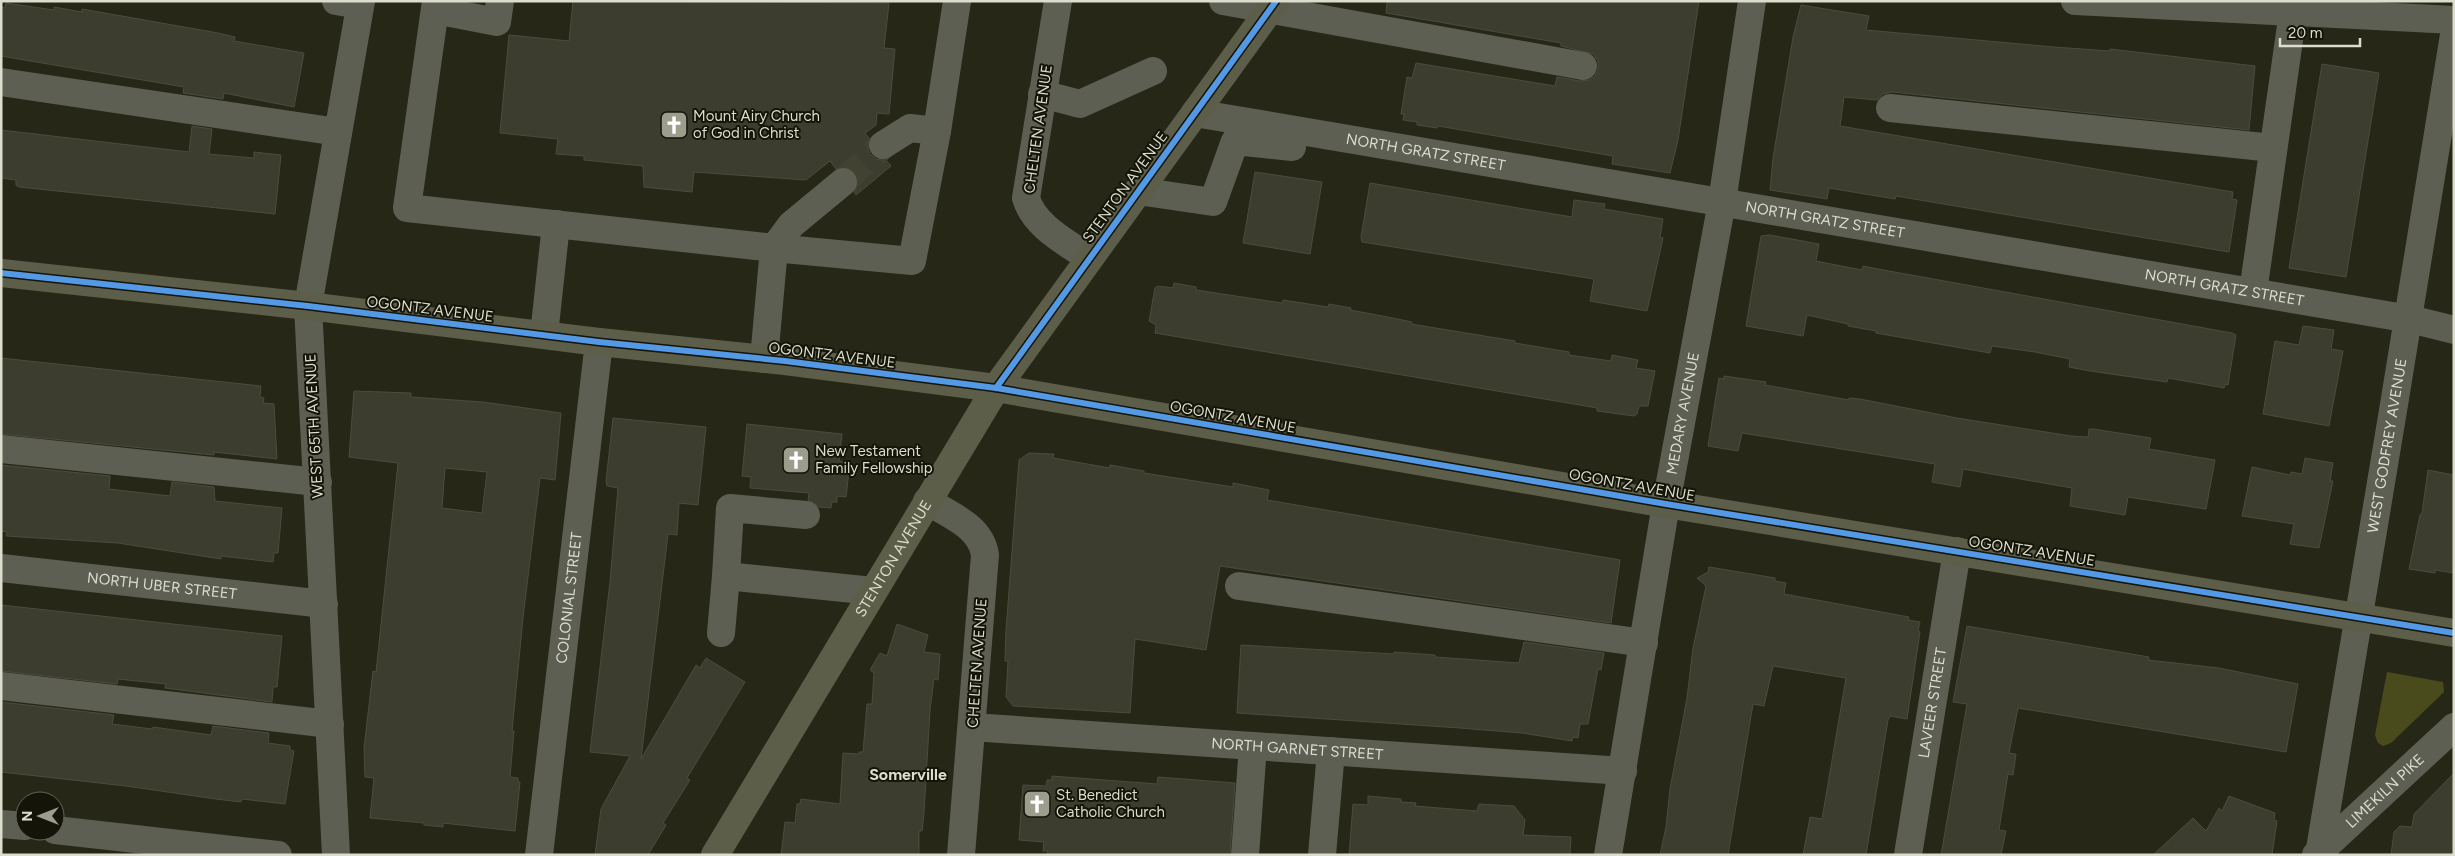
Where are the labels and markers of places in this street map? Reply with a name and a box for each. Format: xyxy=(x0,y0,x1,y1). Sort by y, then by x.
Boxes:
place label: Mount Airy Church of God in Christ xyxy=(693,107,820,142)
church icon: Mount Airy Church of God in Christ xyxy=(659,110,689,140)
place label: New Testament Family Fellowship xyxy=(815,442,933,477)
church icon: New Testament Family Fellowship xyxy=(781,445,811,475)
place label: St. Benedict Catholic Church xyxy=(1056,786,1165,821)
church icon: St. Benedict Catholic Church xyxy=(1022,789,1052,819)

